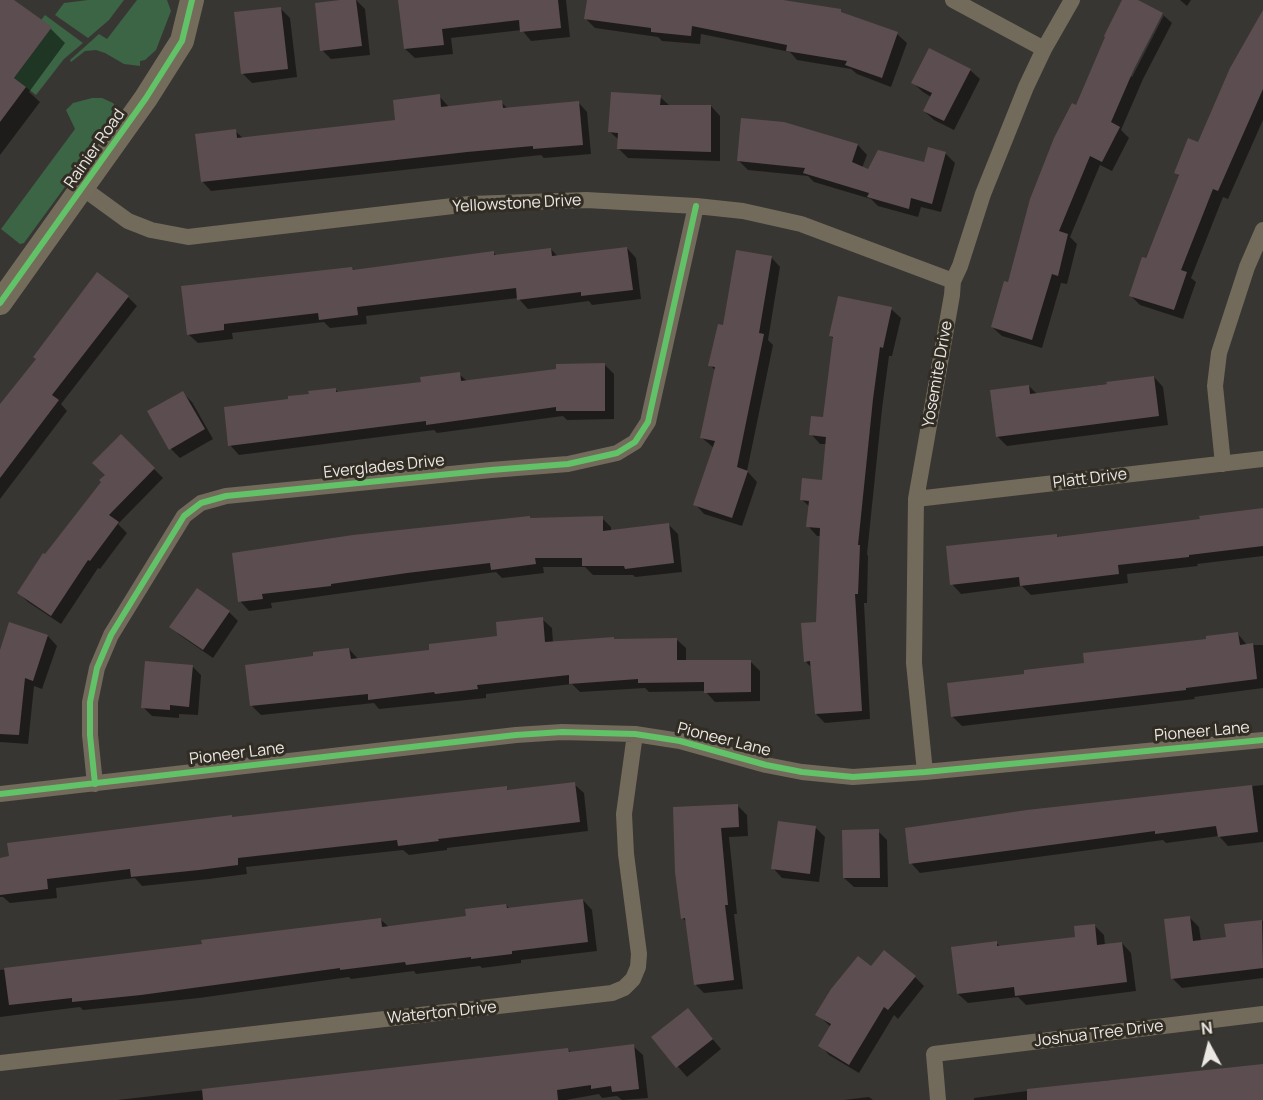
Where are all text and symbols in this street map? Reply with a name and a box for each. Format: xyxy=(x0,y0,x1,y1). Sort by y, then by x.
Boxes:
street label: Rainier Road xyxy=(61,106,129,192)
street label: Yellowstone Drive xyxy=(452,191,582,217)
street label: Yosemite Drive xyxy=(919,319,957,429)
street label: Everglades Drive xyxy=(322,451,446,483)
street label: Platt Drive xyxy=(1052,465,1128,493)
street label: Pioneer Lane xyxy=(1153,718,1251,746)
street label: Pioneer Lane xyxy=(675,719,773,761)
street label: Pioneer Lane xyxy=(188,739,286,769)
street label: Waterton Drive xyxy=(386,998,498,1028)
north arrow xyxy=(1179,1016,1239,1076)
street label: Joshua Tree Drive xyxy=(1033,1017,1165,1051)
text: N xyxy=(1200,1017,1214,1040)

